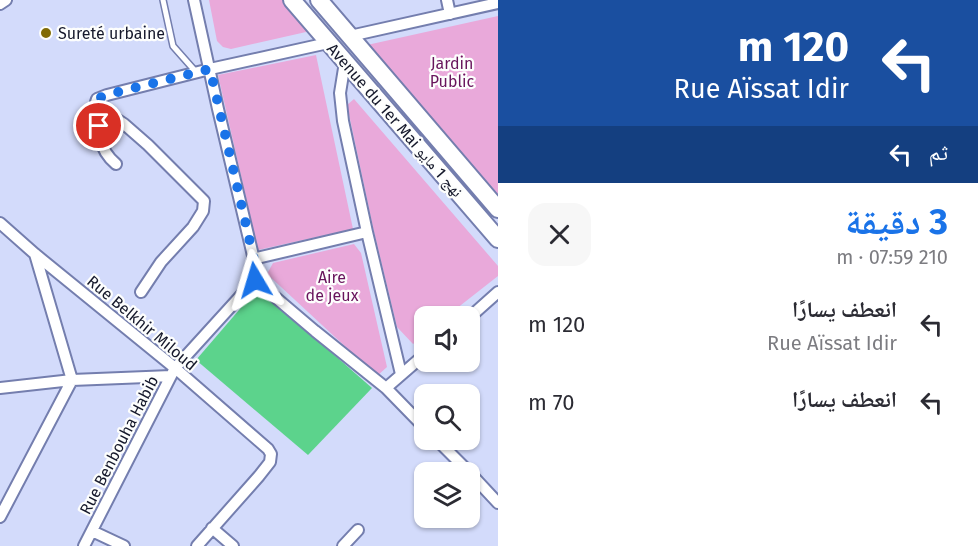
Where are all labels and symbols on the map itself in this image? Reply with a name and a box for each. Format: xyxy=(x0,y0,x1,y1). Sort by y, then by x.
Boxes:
place label: Sureté urbaine xyxy=(58,24,165,43)
marker: Sureté urbaine xyxy=(39,26,53,40)
street label: Avenue du 1er Mai نهج 1 مايو xyxy=(322,39,467,201)
park label: Jardin Public xyxy=(430,54,475,91)
pin xyxy=(73,100,124,151)
position arrow xyxy=(223,248,287,312)
park label: Aire de jeux xyxy=(306,268,359,305)
street label: Rue Belkhir Miloud xyxy=(83,272,201,374)
street label: Rue Benbouha Habib xyxy=(76,372,162,518)

